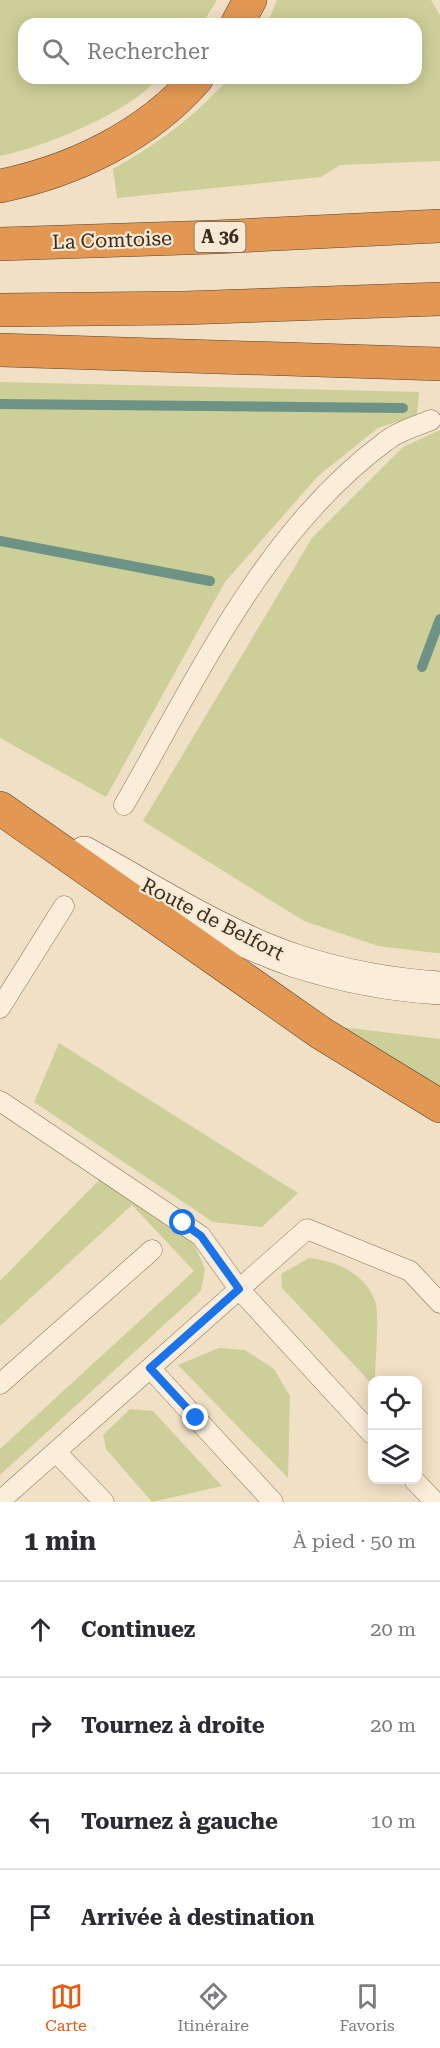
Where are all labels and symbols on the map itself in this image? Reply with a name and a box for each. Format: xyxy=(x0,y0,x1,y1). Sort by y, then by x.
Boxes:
road number: A 36 xyxy=(194,222,246,252)
street label: La Comtoise xyxy=(52,226,172,254)
street label: Route de Belfort xyxy=(138,873,289,966)
route start xyxy=(169,1209,195,1235)
route end xyxy=(182,1404,208,1430)

